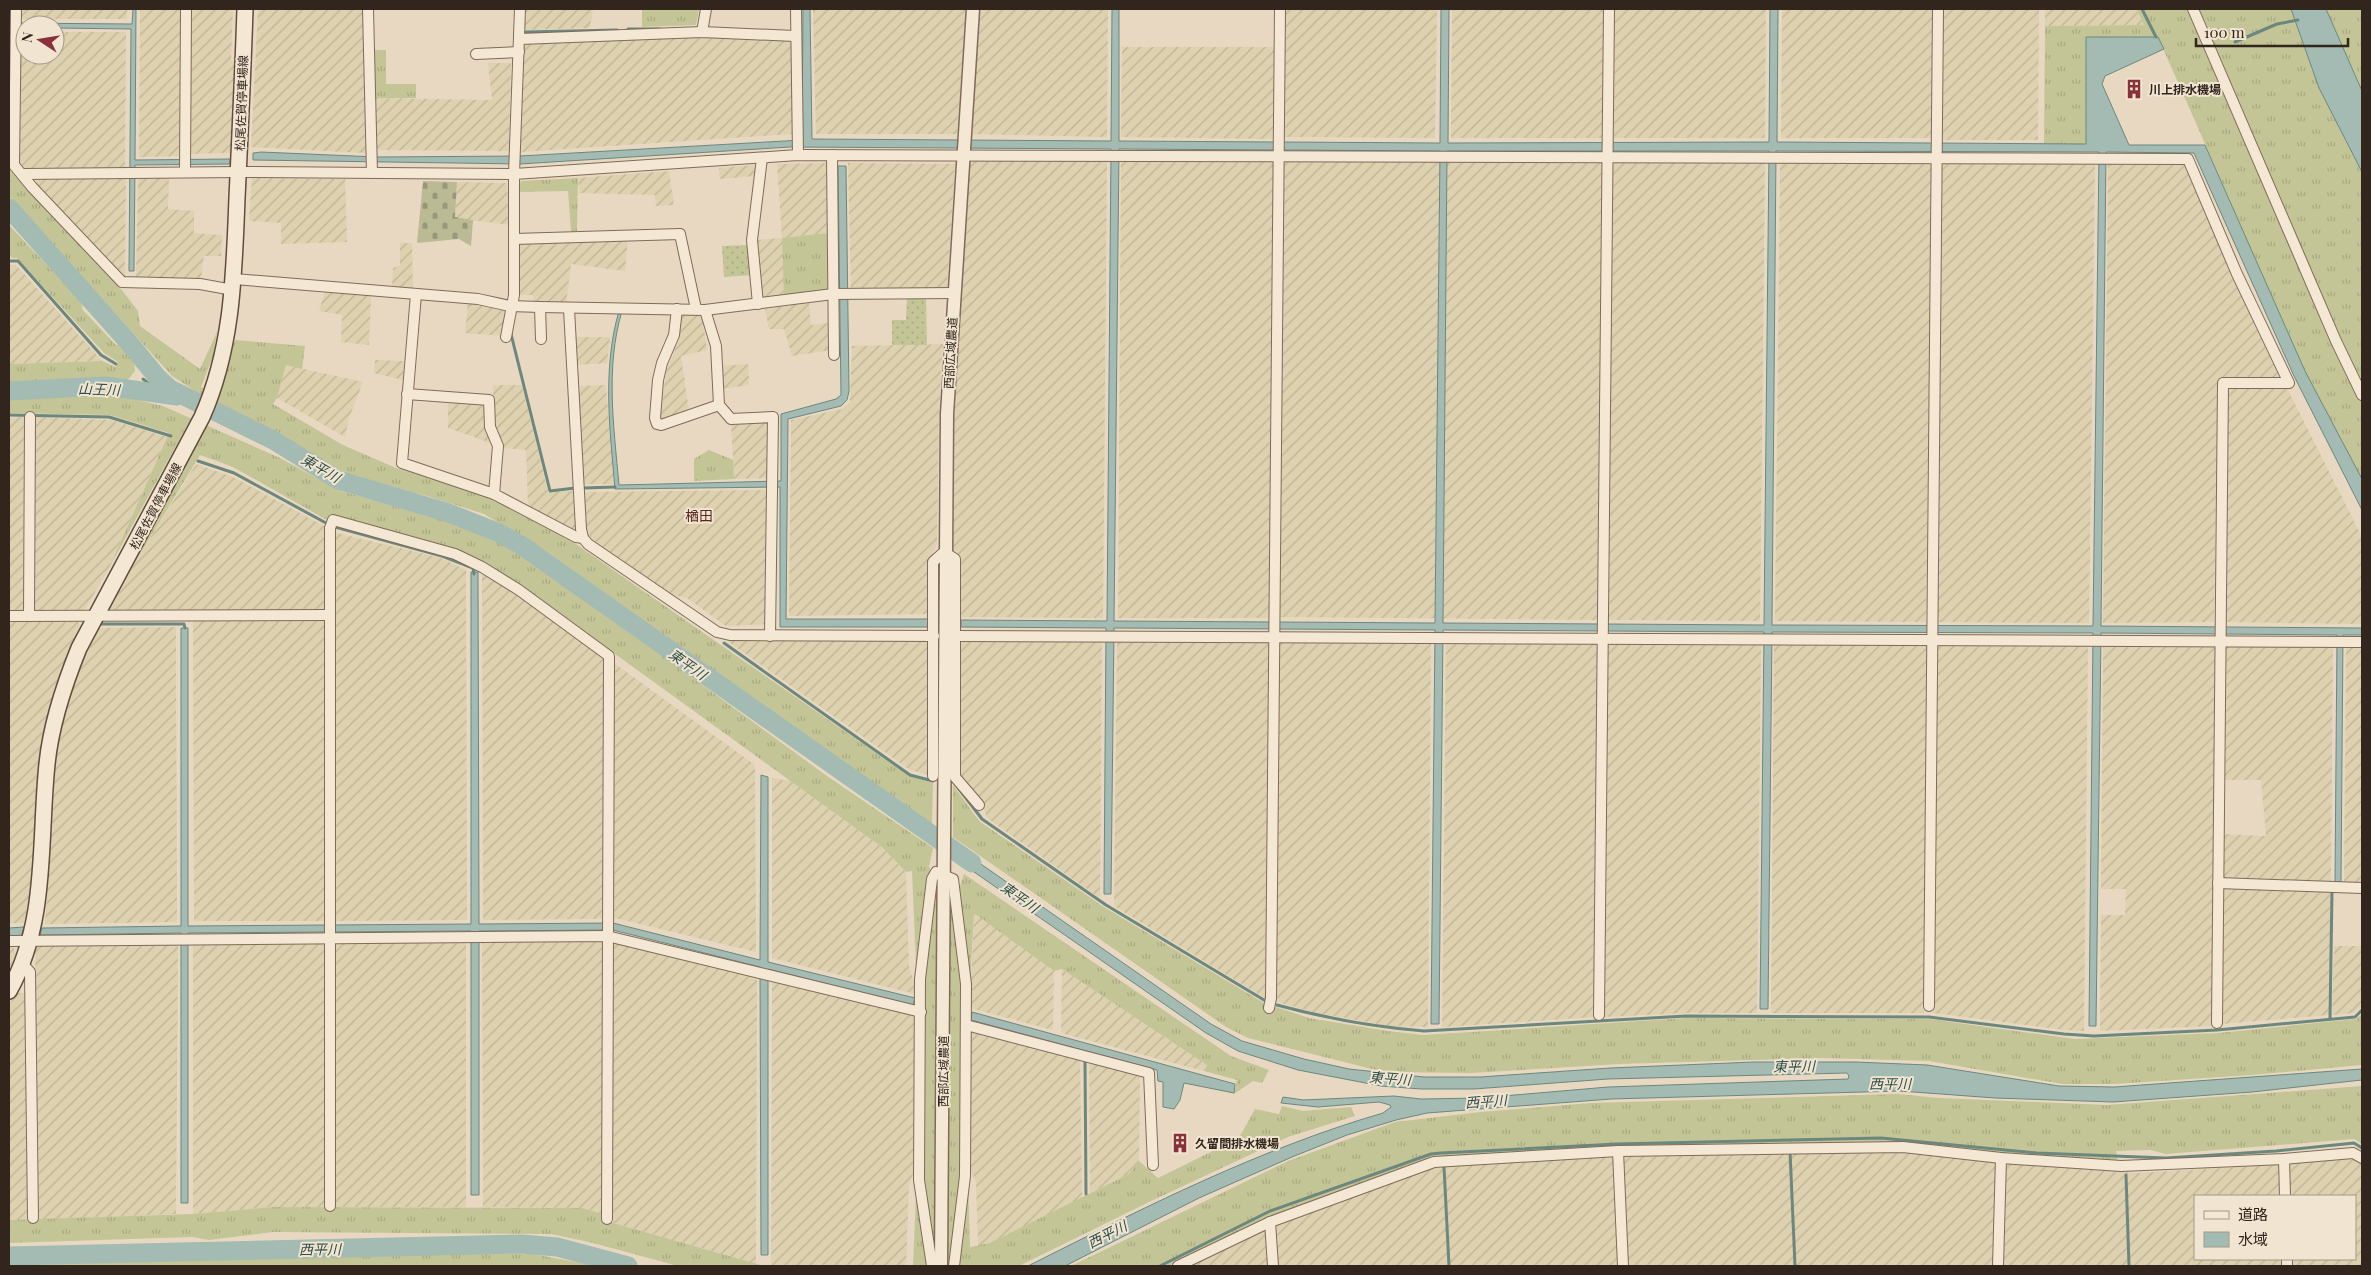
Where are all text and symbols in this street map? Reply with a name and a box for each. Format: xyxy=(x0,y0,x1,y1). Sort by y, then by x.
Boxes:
north arrow xyxy=(15,15,65,65)
scale bar xyxy=(2196,15,2348,47)
text: 100 m xyxy=(2204,22,2245,42)
text: N xyxy=(16,30,37,44)
street label: 松尾佐賀停車場線 xyxy=(231,55,251,151)
building icon: 川上排水機場 xyxy=(2123,78,2145,100)
place label: 川上排水機場 xyxy=(2149,81,2221,97)
street label: 西部広域農道 xyxy=(940,317,960,389)
water label: 山王川 xyxy=(78,379,122,399)
water label: 東平川 xyxy=(298,449,346,488)
street label: 松尾佐賀停車場線 xyxy=(125,460,185,552)
district label: 楢田 xyxy=(685,506,713,525)
water label: 東平川 xyxy=(665,644,712,685)
water label: 東平川 xyxy=(997,877,1044,918)
street label: 西部広域農道 xyxy=(935,1035,951,1107)
water label: 東平川 xyxy=(1773,1056,1817,1076)
water label: 東平川 xyxy=(1368,1067,1414,1089)
water label: 西平川 xyxy=(1869,1074,1913,1093)
water label: 西平川 xyxy=(1464,1090,1510,1112)
building icon: 久留間排水機場 xyxy=(1169,1132,1191,1154)
place label: 久留間排水機場 xyxy=(1195,1135,1279,1151)
legend xyxy=(2194,1195,2356,1260)
text: 道路 xyxy=(2238,1204,2268,1224)
water label: 西平川 xyxy=(1084,1215,1132,1252)
text: 水域 xyxy=(2238,1229,2268,1249)
water label: 西平川 xyxy=(299,1239,343,1259)

